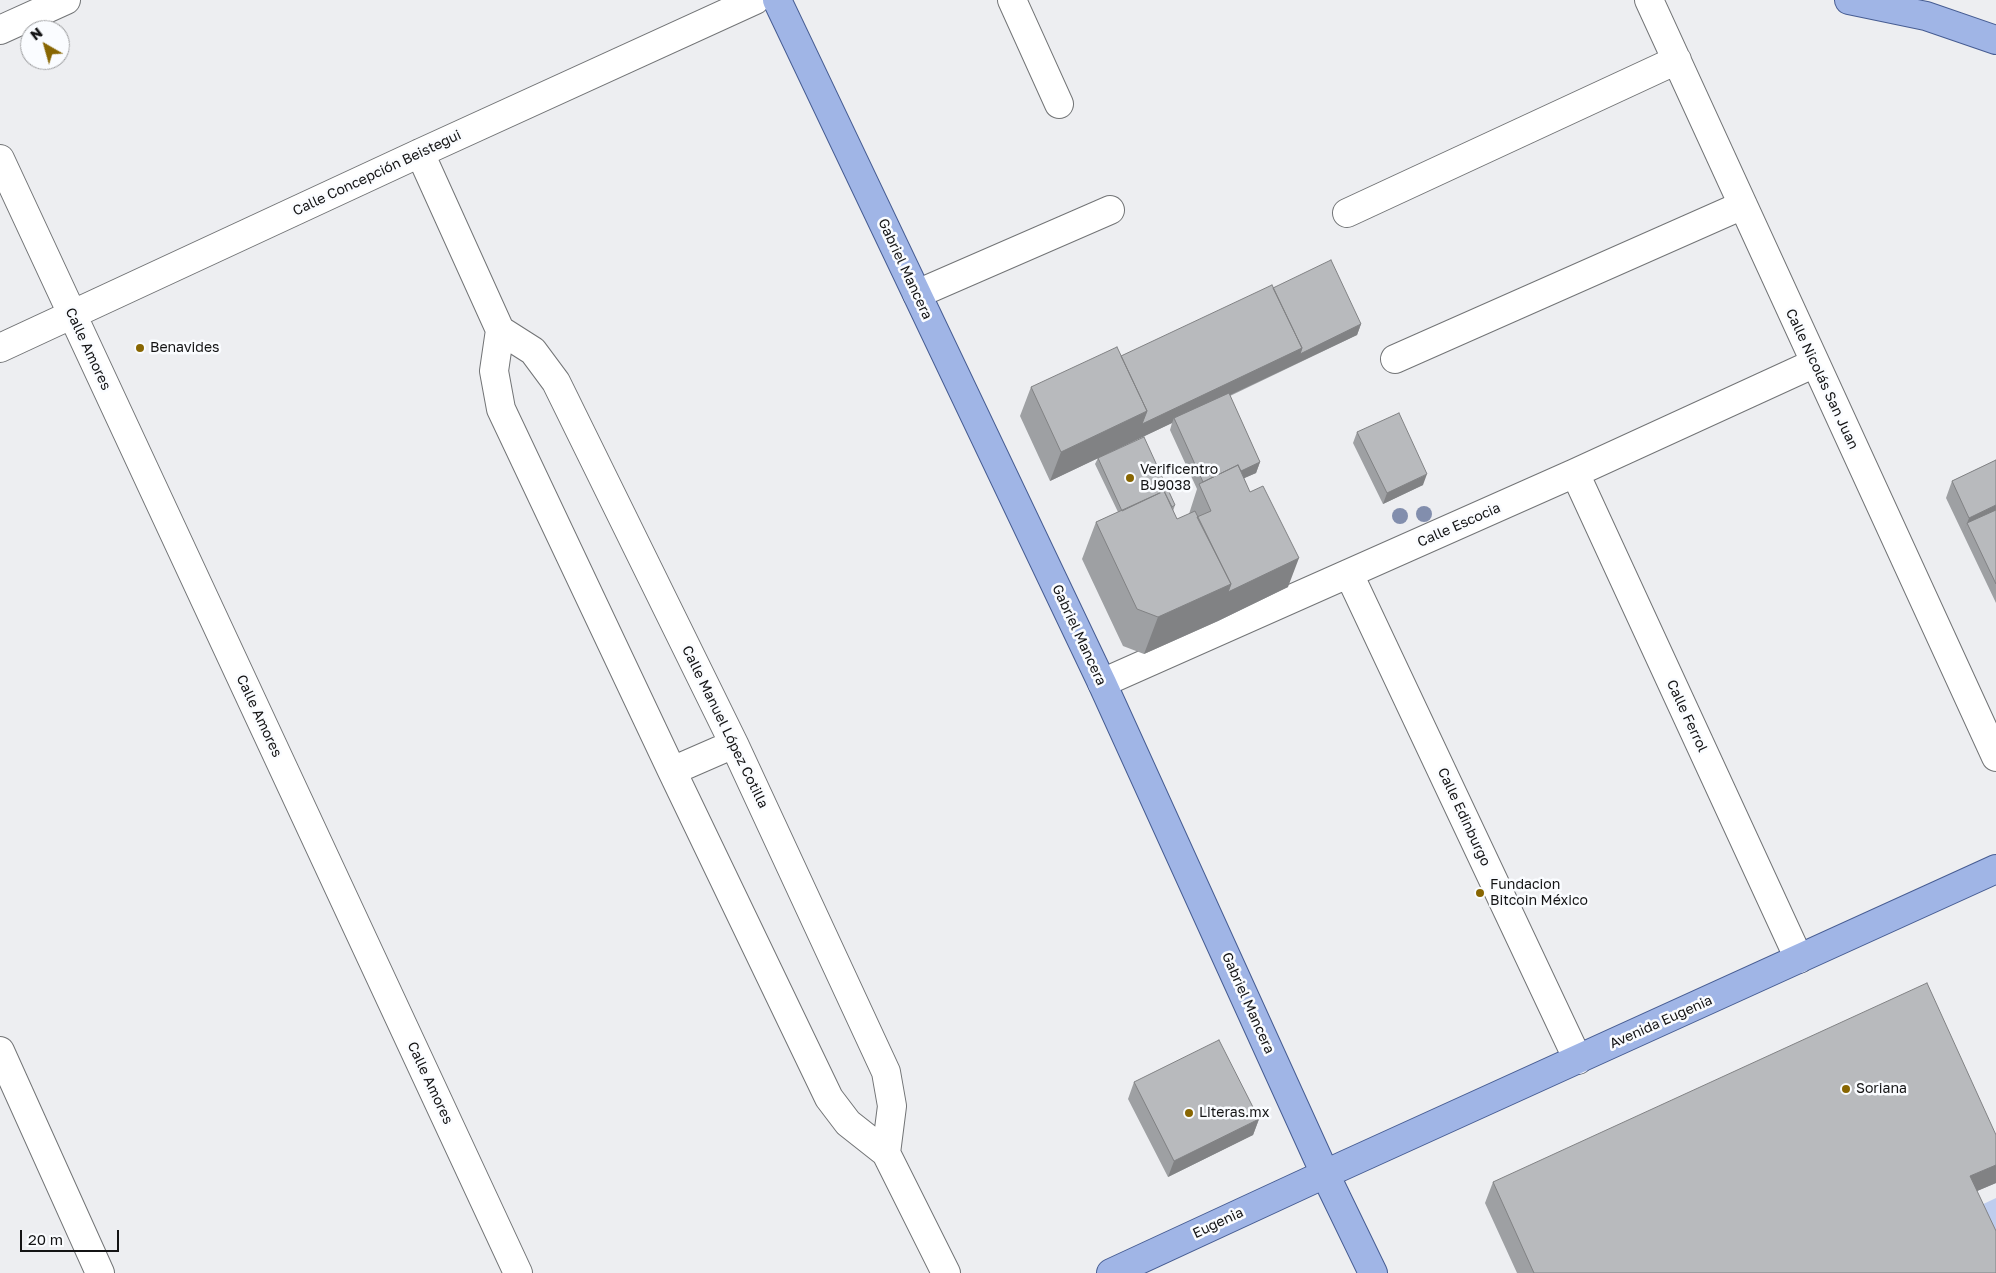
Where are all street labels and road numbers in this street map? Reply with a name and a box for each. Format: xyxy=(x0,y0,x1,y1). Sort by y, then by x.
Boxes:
street label: Calle Concepción Beistegui xyxy=(290,127,464,219)
street label: Gabriel Mancera xyxy=(874,216,936,322)
street label: Calle Amores xyxy=(62,305,114,393)
street label: Calle Nicolás San Juan xyxy=(1782,306,1862,452)
street label: Calle Escocia xyxy=(1415,499,1503,551)
street label: Gabriel Mancera xyxy=(1048,582,1110,688)
street label: Calle Manuel López Cotilla xyxy=(678,643,772,811)
street label: Calle Amores xyxy=(233,672,285,760)
street label: Calle Ferrol xyxy=(1663,677,1711,755)
street label: Calle Edinburgo xyxy=(1434,765,1494,869)
street label: Gabriel Mancera xyxy=(1218,950,1278,1056)
street label: Avenida Eugenia xyxy=(1607,992,1715,1052)
street label: Calle Amores xyxy=(404,1039,456,1127)
street label: Eugenia xyxy=(1190,1204,1246,1242)

